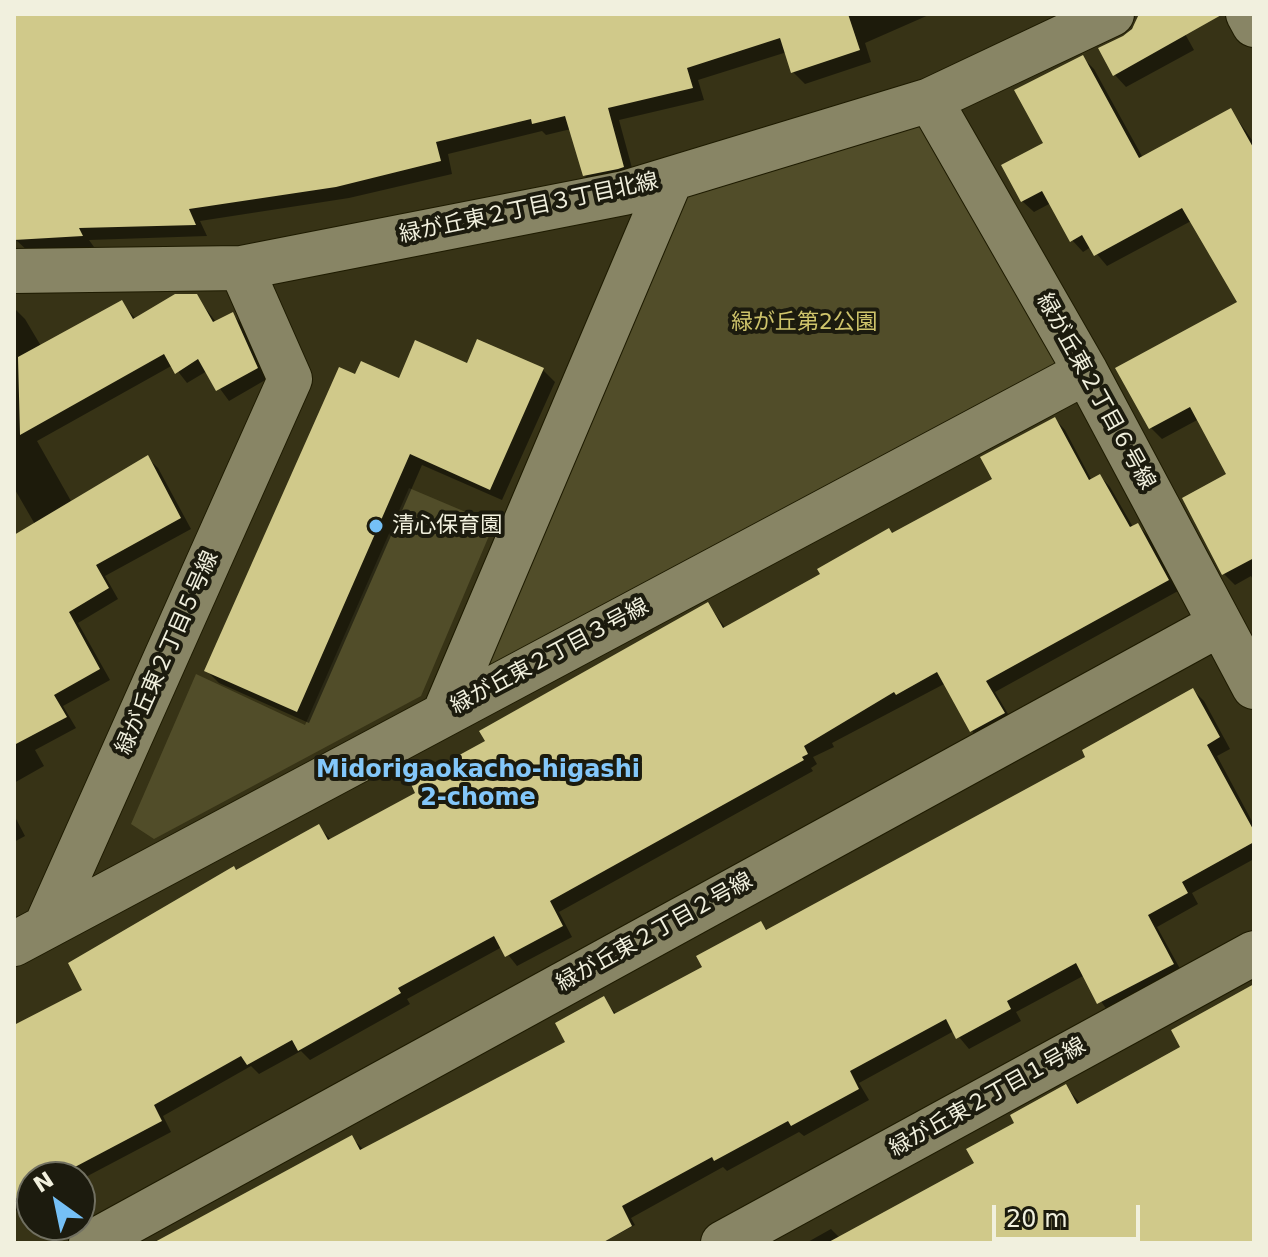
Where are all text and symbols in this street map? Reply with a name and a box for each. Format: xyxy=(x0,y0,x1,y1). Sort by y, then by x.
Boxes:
street label: 緑が丘東２丁目３丁目北線 xyxy=(397,169,661,249)
street label: 緑が丘東２丁目６号線 xyxy=(1030,289,1160,495)
park label: 緑が丘第2公園 xyxy=(731,310,877,336)
place label: 清心保育園 xyxy=(392,513,502,539)
marker: 清心保育園 xyxy=(367,517,385,535)
street label: 緑が丘東２丁目５号線 xyxy=(111,547,225,759)
street label: 緑が丘東２丁目３号線 xyxy=(447,594,653,720)
district label: Midorigaokacho-higashi 2-chome xyxy=(316,757,640,813)
street label: 緑が丘東２丁目２号線 xyxy=(552,868,758,998)
street label: 緑が丘東２丁目１号線 xyxy=(885,1033,1091,1163)
north arrow xyxy=(16,1161,96,1241)
text: N xyxy=(29,1167,58,1198)
scale bar xyxy=(996,1189,1144,1239)
text: 20 m xyxy=(1006,1205,1068,1233)

